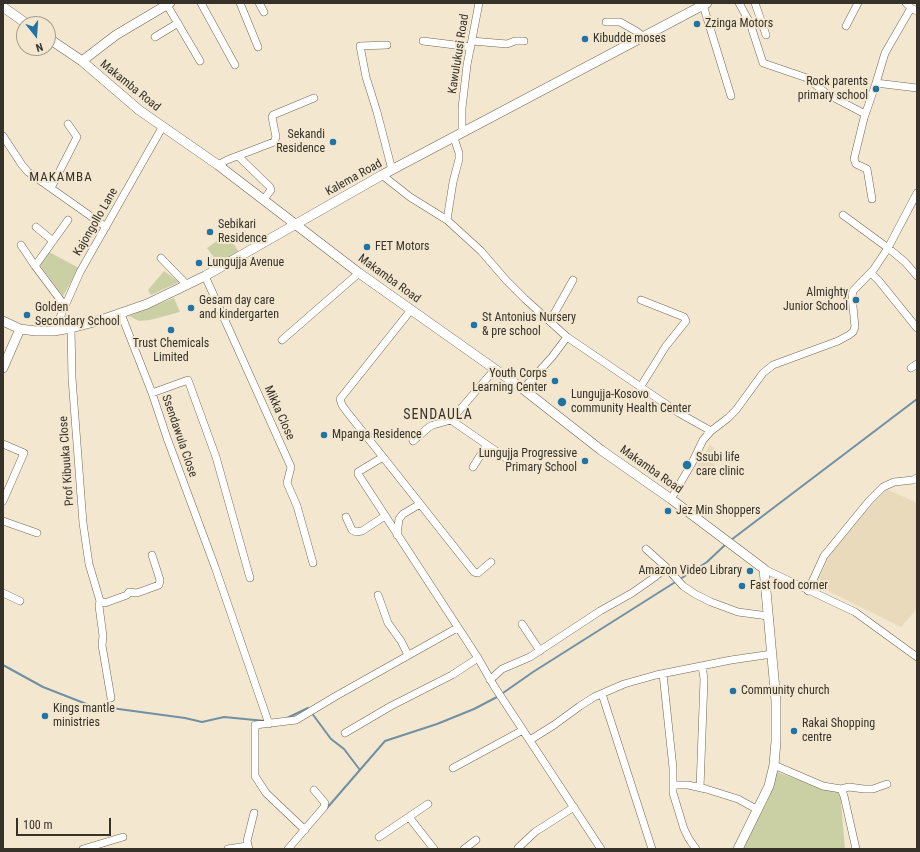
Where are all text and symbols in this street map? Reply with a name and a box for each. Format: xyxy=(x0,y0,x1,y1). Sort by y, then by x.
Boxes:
street label: Kawulukusi Road xyxy=(446,13,472,95)
north arrow xyxy=(16,16,56,56)
place label: Zzinga Motors xyxy=(705,17,773,31)
marker: Zzinga Motors xyxy=(692,19,702,29)
place label: Kibudde moses xyxy=(593,32,666,46)
marker: Kibudde moses xyxy=(580,34,590,44)
text: N xyxy=(34,40,44,54)
street label: Makamba Road xyxy=(97,57,163,115)
place label: Rock parents primary school xyxy=(798,75,868,103)
marker: Rock parents primary school xyxy=(871,84,881,94)
place label: Sekandi Residence xyxy=(276,128,325,156)
marker: Sekandi Residence xyxy=(328,137,338,147)
street label: Kalema Road xyxy=(323,157,385,199)
district label: MAKAMBA xyxy=(29,170,93,186)
street label: Kajongollo Lane xyxy=(71,186,121,258)
place label: Sebikari Residence xyxy=(218,218,267,246)
marker: Sebikari Residence xyxy=(205,227,215,237)
place label: FET Motors xyxy=(375,240,430,254)
marker: FET Motors xyxy=(362,242,372,252)
street label: Makamba Road xyxy=(355,252,423,306)
place label: Lungujja Avenue xyxy=(207,256,284,270)
marker: Lungujja Avenue xyxy=(194,258,204,268)
place label: Almighty Junior School xyxy=(783,286,848,314)
place label: Gesam day care and kindergarten xyxy=(199,294,279,322)
marker: Almighty Junior School xyxy=(851,295,861,305)
place label: Golden Secondary School xyxy=(35,301,120,329)
marker: Gesam day care and kindergarten xyxy=(186,303,196,313)
marker: Golden Secondary School xyxy=(22,310,32,320)
place label: St Antonius Nursery & pre school xyxy=(482,311,576,339)
marker: St Antonius Nursery & pre school xyxy=(469,320,479,330)
marker: Trust Chemicals Limited xyxy=(166,325,176,335)
place label: Trust Chemicals Limited xyxy=(133,337,209,365)
place label: Youth Corps Learning Center xyxy=(472,367,547,395)
marker: Youth Corps Learning Center xyxy=(550,376,560,386)
street label: Mikka Close xyxy=(261,384,297,442)
place label: Lungujja-Kosovo community Health Center xyxy=(571,388,691,416)
street label: Ssendawula Close xyxy=(158,393,200,479)
marker: Lungujja-Kosovo community Health Center xyxy=(556,396,568,408)
district label: SENDAULA xyxy=(403,407,473,423)
street label: Prof Kibuuka Close xyxy=(57,416,77,506)
place label: Mpanga Residence xyxy=(332,428,422,442)
marker: Mpanga Residence xyxy=(319,430,329,440)
street label: Makamba Road xyxy=(617,443,685,497)
place label: Lungujja Progressive Primary School xyxy=(479,447,577,475)
place label: Ssubi life care clinic xyxy=(696,451,744,479)
marker: Lungujja Progressive Primary School xyxy=(580,456,590,466)
marker: Ssubi life care clinic xyxy=(681,459,693,471)
place label: Jez Min Shoppers xyxy=(676,504,760,518)
marker: Jez Min Shoppers xyxy=(663,506,673,516)
place label: Amazon Video Library xyxy=(638,564,742,578)
marker: Amazon Video Library xyxy=(745,566,755,576)
place label: Fast food corner xyxy=(750,579,828,593)
marker: Fast food corner xyxy=(737,581,747,591)
place label: Community church xyxy=(741,684,830,698)
marker: Community church xyxy=(728,686,738,696)
place label: Kings mantle ministries xyxy=(53,702,115,730)
marker: Kings mantle ministries xyxy=(40,711,50,721)
place label: Rakai Shopping centre xyxy=(802,717,875,745)
marker: Rakai Shopping centre xyxy=(789,726,799,736)
scale bar xyxy=(18,810,113,836)
text: 100 m xyxy=(23,818,53,832)

